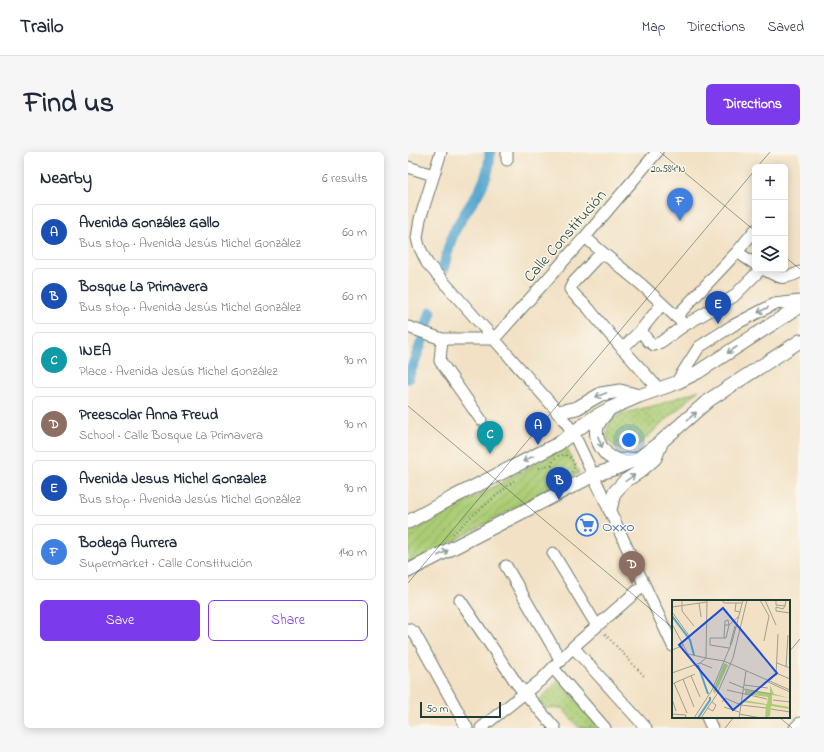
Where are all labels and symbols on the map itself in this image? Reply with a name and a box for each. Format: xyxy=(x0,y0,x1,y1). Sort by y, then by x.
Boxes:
text: 20.584°N xyxy=(651,162,685,177)
street label: Calle Constitución xyxy=(518,185,613,288)
pin: F xyxy=(667,188,693,221)
pin: E xyxy=(705,291,731,324)
one-way arrow xyxy=(757,307,769,314)
one-way arrow xyxy=(727,346,738,354)
one-way arrow xyxy=(595,392,607,399)
one-way arrow xyxy=(686,411,697,420)
pin: A xyxy=(525,412,551,445)
pin: C xyxy=(477,421,503,454)
your location xyxy=(619,430,639,450)
one-way arrow xyxy=(596,436,604,448)
one-way arrow xyxy=(522,456,534,463)
pin: B xyxy=(546,467,572,500)
one-way arrow xyxy=(624,474,635,482)
supermarket icon: Oxxo xyxy=(574,512,600,538)
place label: Oxxo xyxy=(602,515,635,539)
one-way arrow xyxy=(436,549,448,556)
pin: D xyxy=(619,551,645,584)
inset map xyxy=(672,600,790,718)
scale bar xyxy=(420,700,501,719)

